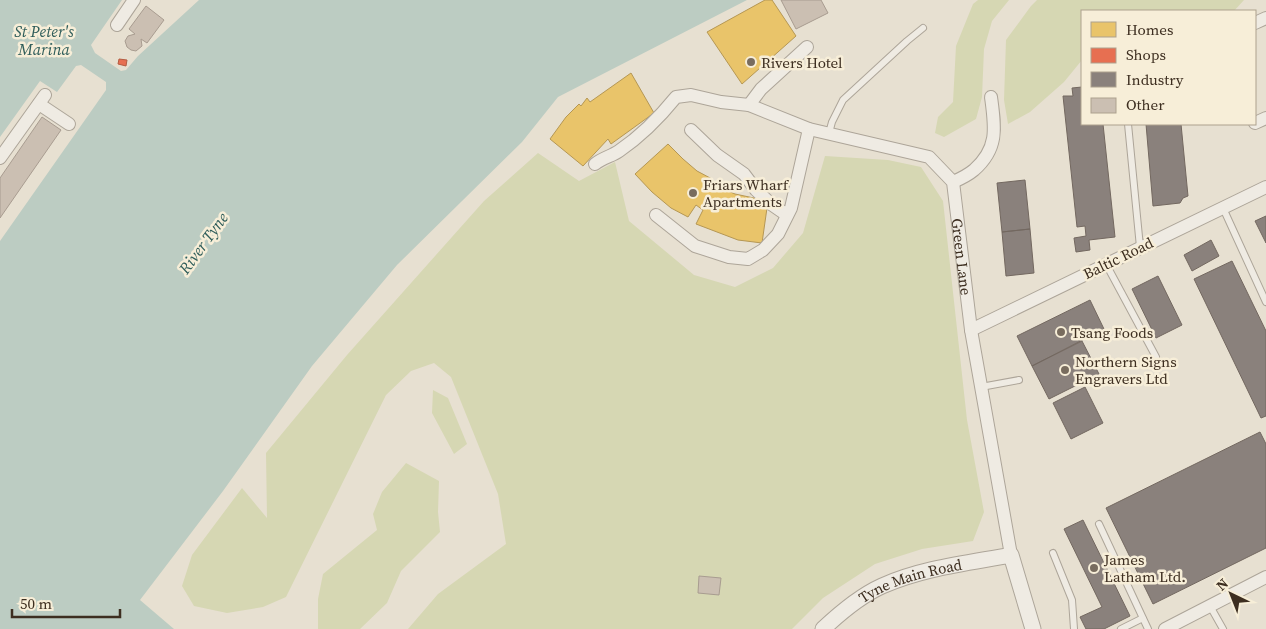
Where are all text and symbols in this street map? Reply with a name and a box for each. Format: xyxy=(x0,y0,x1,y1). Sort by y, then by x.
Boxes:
legend xyxy=(1081,10,1256,125)
text: Homes xyxy=(1126,19,1173,40)
water label: St Peter's Marina xyxy=(14,20,74,60)
text: Shops xyxy=(1126,44,1166,65)
place label: Rivers Hotel xyxy=(761,52,843,73)
marker: Rivers Hotel xyxy=(745,56,757,68)
text: Industry xyxy=(1126,69,1184,90)
text: Other xyxy=(1126,94,1165,115)
place label: Friars Wharf Apartments xyxy=(703,174,790,212)
marker: Friars Wharf Apartments xyxy=(687,187,699,199)
water label: River Tyne xyxy=(173,207,233,279)
street label: Green Lane xyxy=(947,217,977,297)
street label: Baltic Road xyxy=(1079,232,1157,284)
place label: Tsang Foods xyxy=(1071,322,1153,343)
marker: Tsang Foods xyxy=(1055,326,1067,338)
place label: Northern Signs Engravers Ltd xyxy=(1075,351,1177,389)
marker: Northern Signs Engravers Ltd xyxy=(1059,364,1071,376)
place label: James Latham Ltd. xyxy=(1103,549,1186,587)
street label: Tyne Main Road xyxy=(854,553,964,607)
marker: James Latham Ltd. xyxy=(1088,562,1100,574)
north arrow xyxy=(1206,569,1256,619)
text: N xyxy=(1212,574,1233,595)
scale bar xyxy=(12,586,120,618)
text: 50 m xyxy=(20,593,52,614)

